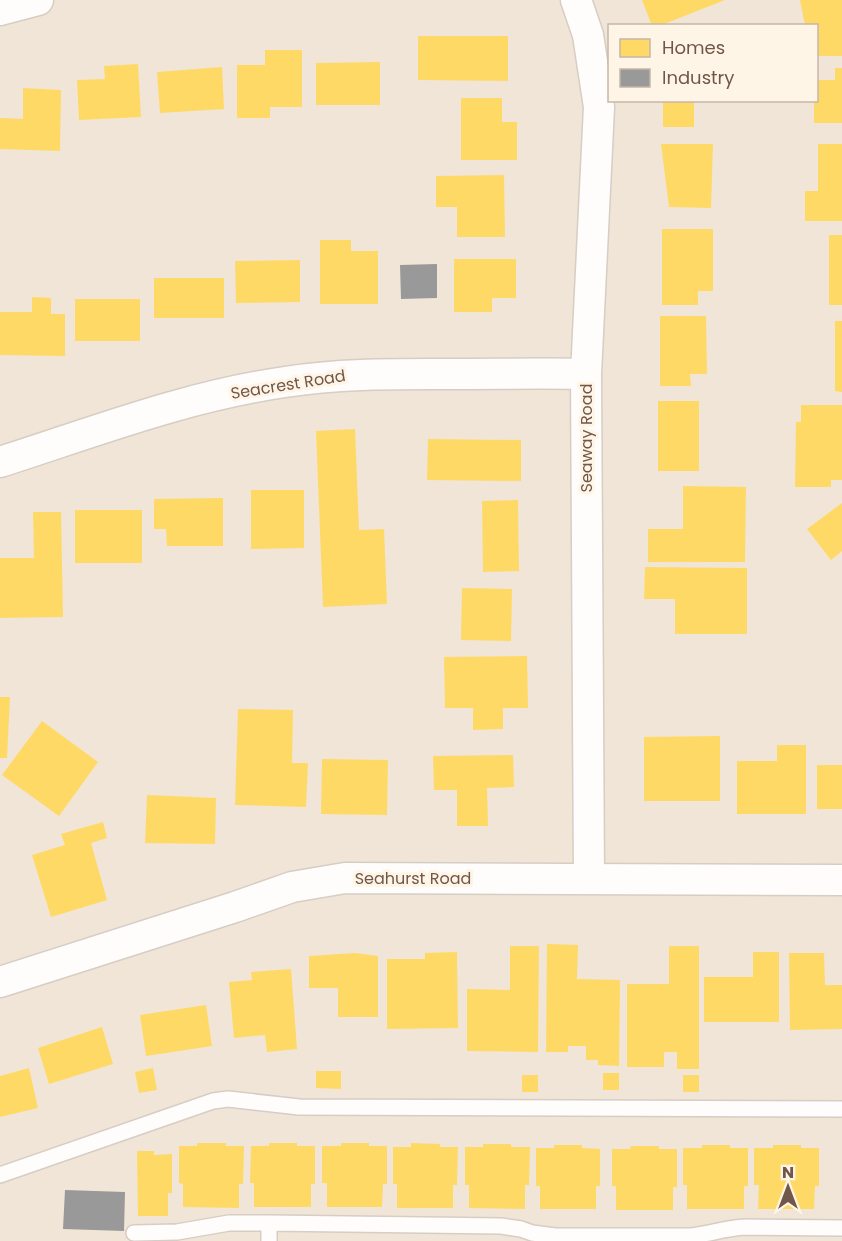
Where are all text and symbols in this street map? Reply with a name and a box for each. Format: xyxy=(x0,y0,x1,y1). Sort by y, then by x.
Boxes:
legend xyxy=(608,24,818,102)
text: Homes xyxy=(662,35,725,60)
text: Industry xyxy=(662,65,734,90)
street label: Seacrest Road xyxy=(229,364,347,405)
street label: Seaway Road xyxy=(575,384,598,492)
street label: Seahurst Road xyxy=(355,867,471,890)
north arrow xyxy=(758,1157,818,1217)
text: N xyxy=(782,1161,794,1184)

